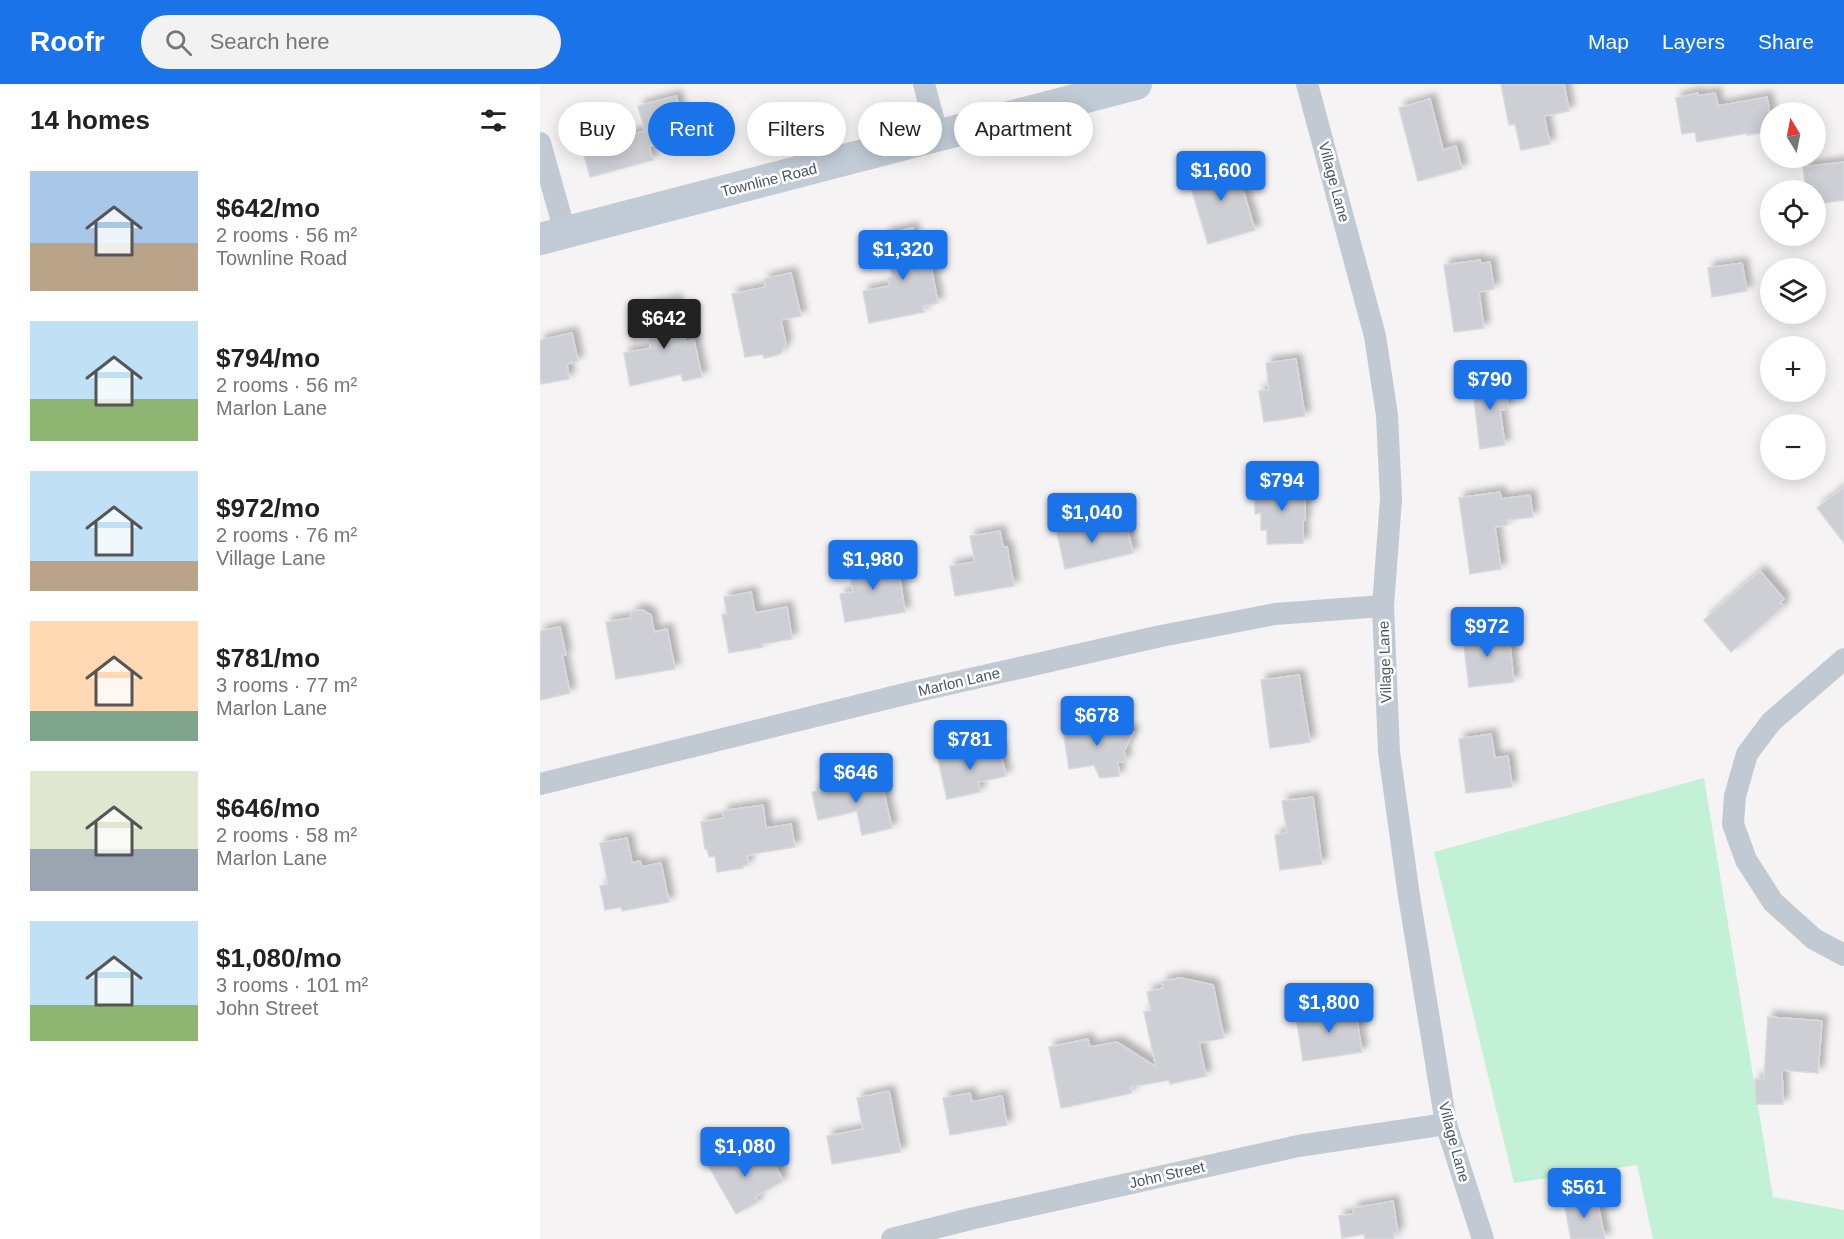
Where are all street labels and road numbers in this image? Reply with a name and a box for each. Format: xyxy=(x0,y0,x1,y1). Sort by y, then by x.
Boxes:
street label: Village Lane xyxy=(1316,140,1353,224)
street label: Townline Road xyxy=(719,159,819,200)
street label: Village Lane xyxy=(1375,621,1394,703)
street label: Marlon Lane xyxy=(916,664,1001,699)
street label: Village Lane xyxy=(1436,1100,1473,1184)
street label: John Street xyxy=(1128,1157,1207,1191)

